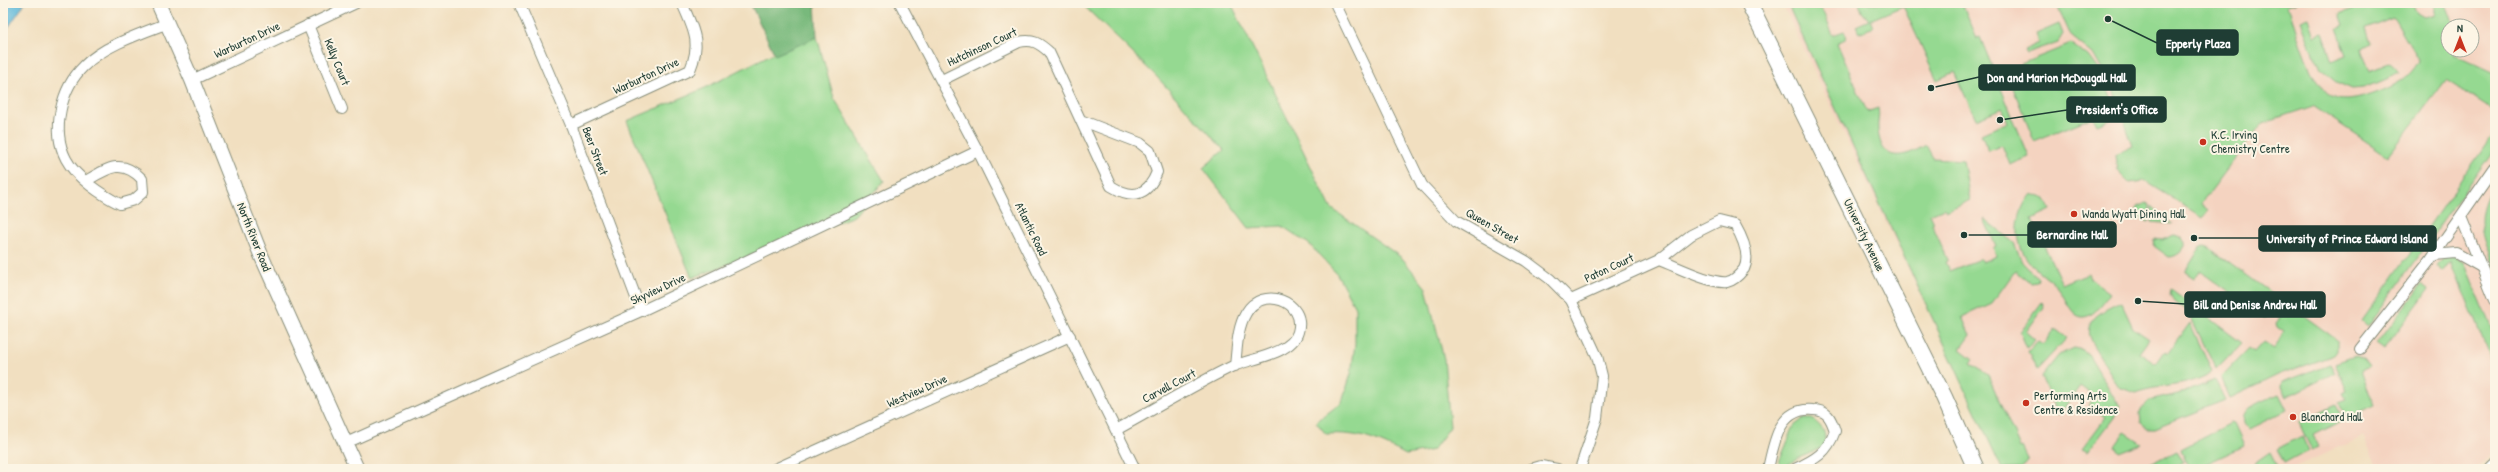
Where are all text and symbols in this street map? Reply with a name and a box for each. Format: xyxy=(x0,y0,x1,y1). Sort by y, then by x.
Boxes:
street label: Warburton Drive xyxy=(211,17,283,62)
north arrow xyxy=(2440,18,2480,58)
text: N xyxy=(2457,21,2463,35)
street label: Hutchinson Court xyxy=(944,23,1020,70)
callout: Epperly Plaza xyxy=(2157,30,2238,55)
text: Epperly Plaza xyxy=(2166,34,2231,53)
street label: Kelly Court xyxy=(320,36,355,89)
street label: Warburton Drive xyxy=(610,53,682,98)
callout: Don and Marion McDougall Hall xyxy=(1979,65,2135,90)
text: Don and Marion McDougall Hall xyxy=(1987,68,2127,87)
callout: President's Office xyxy=(2067,97,2166,122)
text: President's Office xyxy=(2076,100,2159,118)
street label: Beer Street xyxy=(578,124,613,178)
place label: K.C. Irving Chemistry Centre xyxy=(2211,126,2290,157)
marker: K.C. Irving Chemistry Centre xyxy=(2198,137,2208,147)
street label: University Avenue xyxy=(1840,196,1889,274)
street label: Atlantic Road xyxy=(1011,199,1052,258)
street label: North River Road xyxy=(233,200,276,274)
street label: Queen Street xyxy=(1463,204,1523,248)
place label: Wanda Wyatt Dining Hall xyxy=(2082,205,2186,222)
marker: Wanda Wyatt Dining Hall xyxy=(2069,209,2079,219)
callout: Bernardine Hall xyxy=(2028,222,2116,247)
text: Bernardine Hall xyxy=(2036,225,2108,243)
callout: University of Prince Edward Island xyxy=(2259,226,2436,251)
text: University of Prince Edward Island xyxy=(2267,229,2428,248)
street label: Paton Court xyxy=(1581,248,1637,286)
street label: Skyview Drive xyxy=(628,268,688,309)
callout: Bill and Denise Andrew Hall xyxy=(2185,292,2325,317)
text: Bill and Denise Andrew Hall xyxy=(2193,295,2317,313)
street label: Carvell Court xyxy=(1139,364,1199,407)
street label: Westview Drive xyxy=(884,370,950,411)
place label: Performing Arts Centre & Residence xyxy=(2034,387,2118,418)
marker: Performing Arts Centre & Residence xyxy=(2021,398,2031,408)
place label: Blanchard Hall xyxy=(2301,408,2363,425)
marker: Blanchard Hall xyxy=(2288,412,2298,422)

